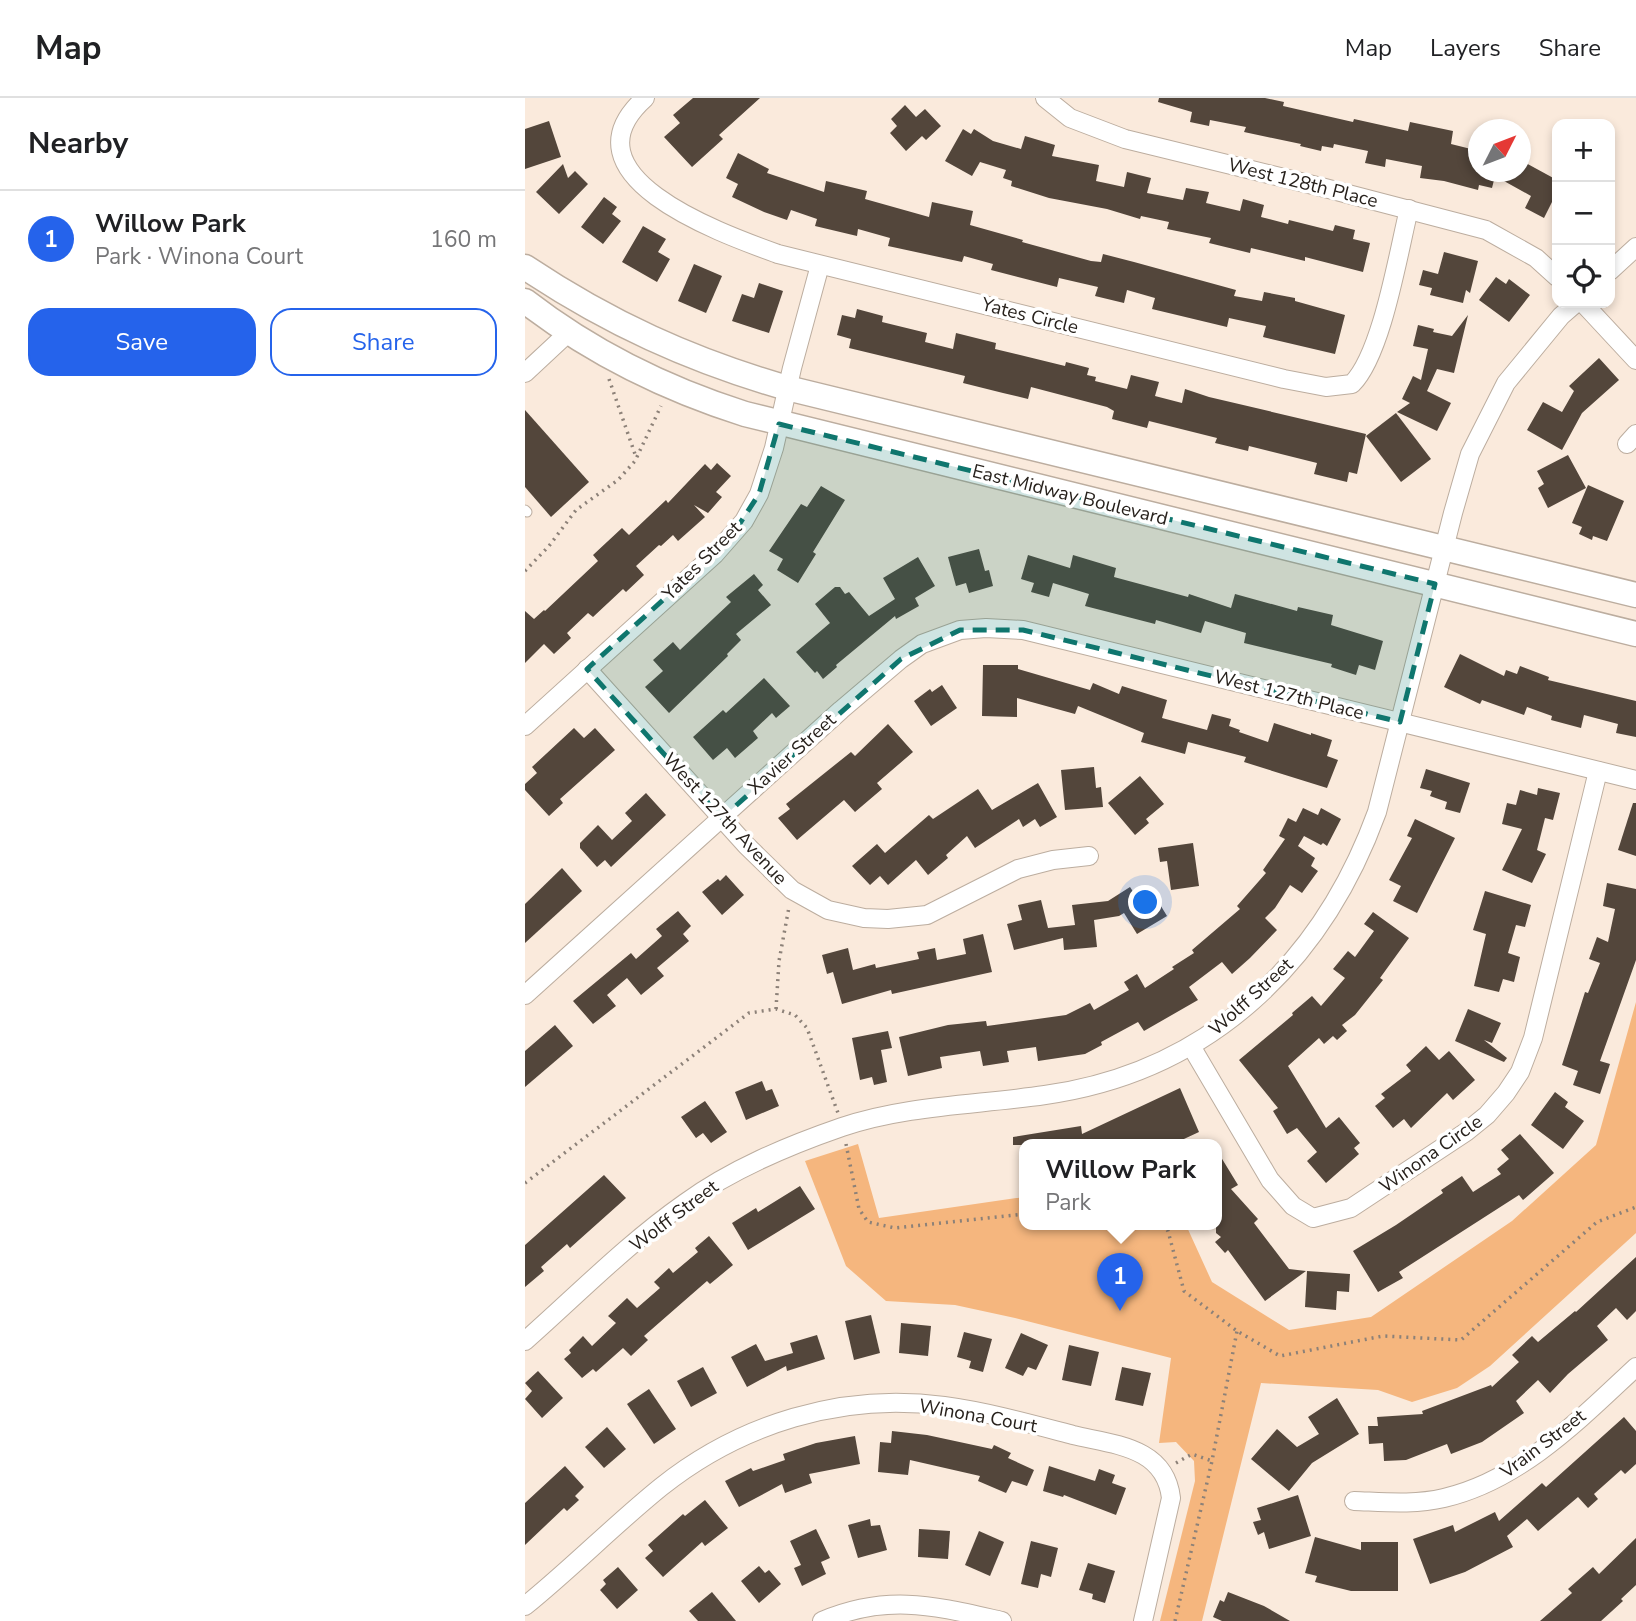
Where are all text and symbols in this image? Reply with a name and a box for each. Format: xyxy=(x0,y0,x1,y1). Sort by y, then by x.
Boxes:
text: Map xyxy=(35,26,102,71)
text: Map xyxy=(1345,32,1392,64)
text: Layers xyxy=(1430,32,1501,64)
text: Share xyxy=(1539,32,1601,64)
north arrow xyxy=(1468,119,1531,182)
map controls xyxy=(1552,119,1615,308)
button: + xyxy=(1552,119,1615,182)
text: Nearby xyxy=(28,123,128,164)
street label: West 128th Place xyxy=(1225,152,1381,214)
button: − xyxy=(1552,182,1615,245)
text: Willow Park xyxy=(95,206,246,241)
text: 1 xyxy=(44,224,58,255)
text: 160 m xyxy=(430,224,497,255)
text: Park · Winona Court xyxy=(95,241,303,272)
button: locate xyxy=(1552,245,1615,308)
street label: Yates Circle xyxy=(978,291,1081,341)
button: Save xyxy=(28,308,256,376)
button: Share xyxy=(270,308,497,376)
street label: East Midway Boulevard xyxy=(969,458,1171,532)
street label: Yates Street xyxy=(656,515,748,607)
street label: West 127th Place xyxy=(1211,664,1367,726)
street label: Xavier Street xyxy=(742,707,842,801)
street label: West 127th Avenue xyxy=(657,747,793,891)
your location xyxy=(1128,885,1162,919)
street label: Wolff Street xyxy=(1203,952,1299,1042)
street label: Winona Circle xyxy=(1374,1109,1488,1199)
popup xyxy=(1019,1139,1222,1230)
text: Willow Park xyxy=(1045,1152,1196,1187)
street label: Wolff Street xyxy=(624,1174,724,1258)
text: Park xyxy=(1045,1187,1091,1218)
pin: 1 xyxy=(1097,1253,1143,1311)
street label: Winona Court xyxy=(917,1393,1040,1439)
street label: Vrain Street xyxy=(1494,1403,1591,1485)

